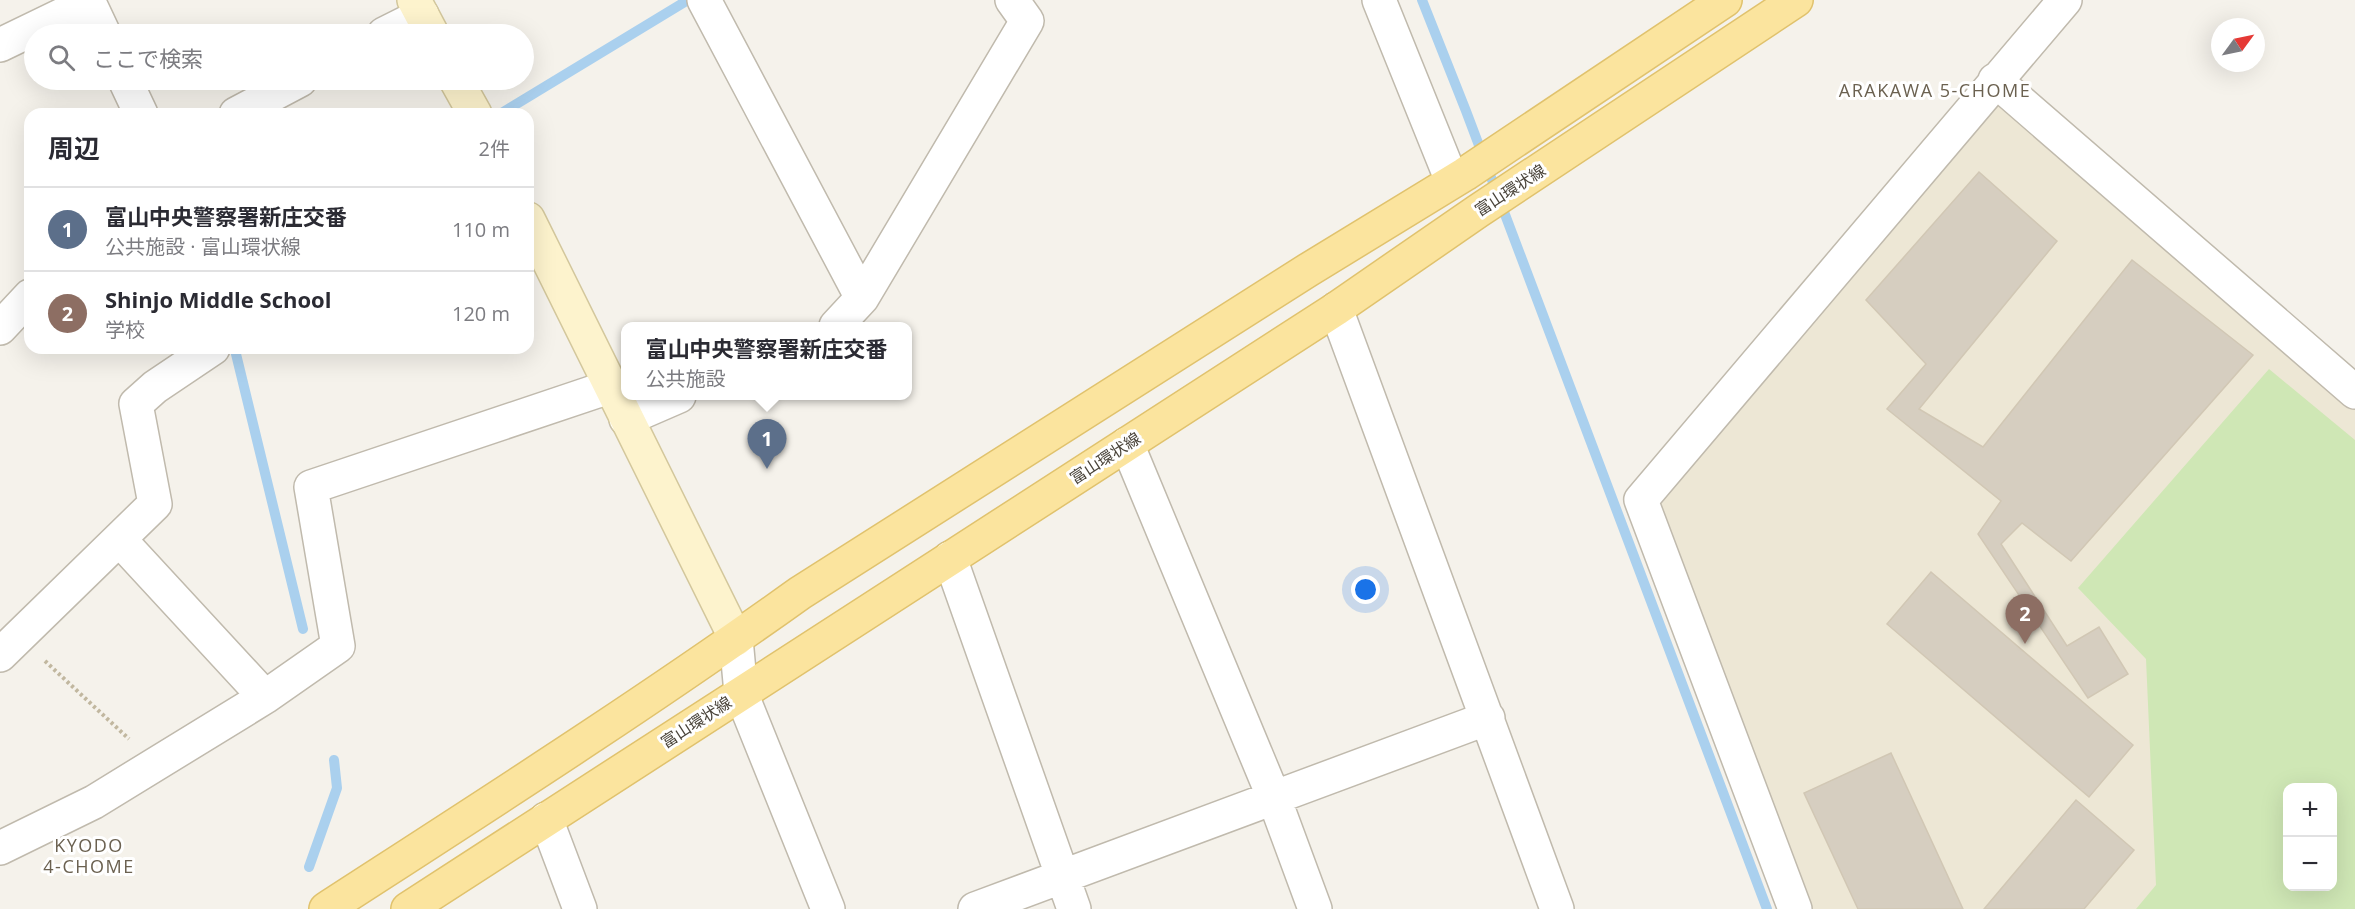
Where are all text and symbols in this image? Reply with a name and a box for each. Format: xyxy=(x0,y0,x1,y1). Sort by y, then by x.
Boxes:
north arrow xyxy=(2211,18,2265,72)
search box xyxy=(24,24,534,90)
icon: search xyxy=(45,41,78,74)
text: ここで検索 xyxy=(93,43,203,73)
district label: ARAKAWA 5-CHOME xyxy=(1839,78,2031,102)
text: 周辺 xyxy=(48,130,100,166)
text: 2件 xyxy=(479,135,510,162)
street label: 富山環状線 xyxy=(1470,159,1550,221)
text: 富山中央警察署新庄交番 xyxy=(105,201,347,231)
text: 1 xyxy=(62,216,73,243)
text: 110 m xyxy=(452,216,510,243)
text: 公共施設 · 富山環状線 xyxy=(105,233,301,260)
text: Shinjo Middle School xyxy=(105,284,331,314)
text: 2 xyxy=(62,300,73,327)
text: 120 m xyxy=(452,300,510,327)
text: 学校 xyxy=(105,316,145,343)
popup xyxy=(621,322,912,400)
text: 富山中央警察署新庄交番 xyxy=(645,333,888,363)
text: 公共施設 xyxy=(645,365,725,392)
pin: 1 xyxy=(748,420,786,469)
street label: 富山環状線 xyxy=(1065,427,1145,489)
your location xyxy=(1351,575,1380,604)
pin: 2 xyxy=(2006,594,2044,644)
street label: 富山環状線 xyxy=(656,691,736,753)
map controls xyxy=(2283,783,2337,891)
button: + xyxy=(2283,783,2337,837)
district label: KYODO 4-CHOME xyxy=(43,833,135,878)
button: − xyxy=(2283,837,2337,891)

